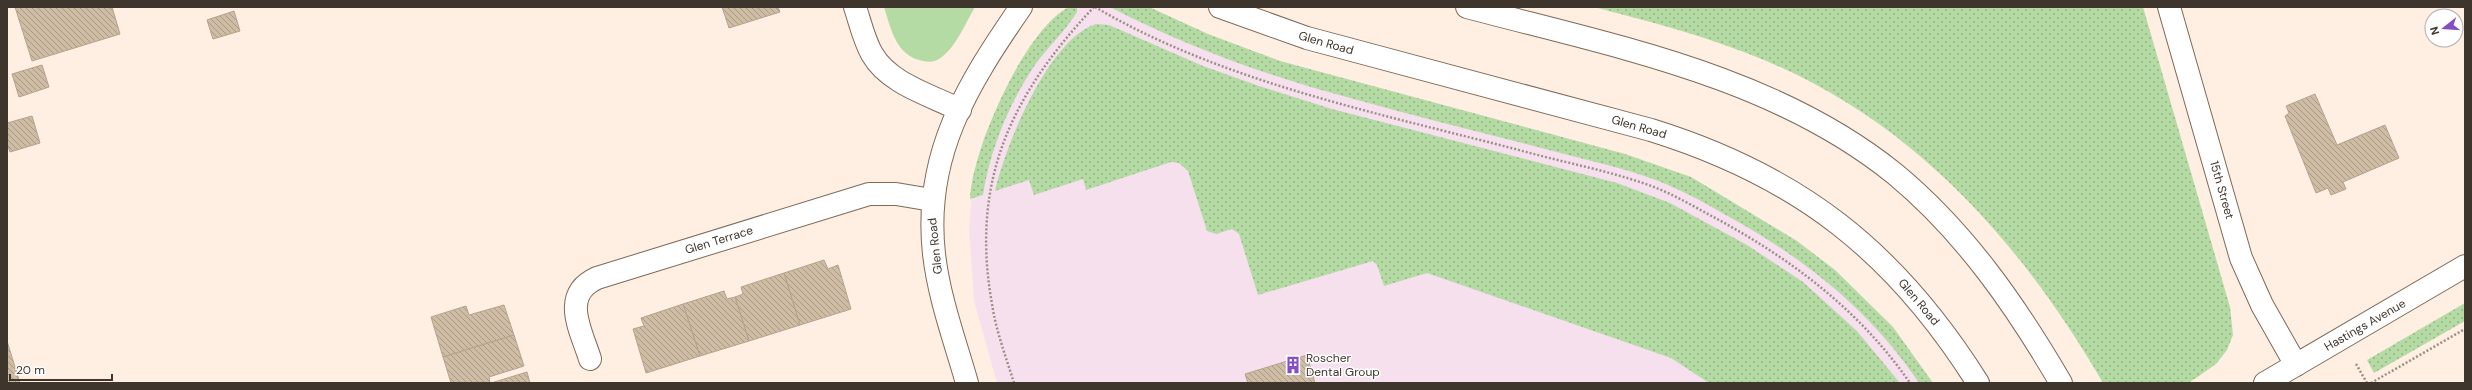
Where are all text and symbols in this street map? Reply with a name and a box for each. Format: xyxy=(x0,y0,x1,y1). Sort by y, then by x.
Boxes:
north arrow xyxy=(2424,8,2464,48)
text: N xyxy=(2427,25,2442,37)
street label: Glen Road xyxy=(1297,28,1355,58)
street label: Glen Road xyxy=(1610,112,1668,142)
street label: 15th Street xyxy=(2206,159,2238,221)
street label: Glen Road xyxy=(924,217,946,275)
street label: Glen Terrace xyxy=(683,222,755,258)
street label: Glen Road xyxy=(1895,275,1943,329)
street label: Hastings Avenue xyxy=(2321,295,2409,355)
place label: Roscher Dental Group xyxy=(1306,350,1380,380)
building icon: Roscher Dental Group xyxy=(1283,355,1303,375)
scale bar xyxy=(10,356,112,382)
text: 20 m xyxy=(16,362,45,378)

